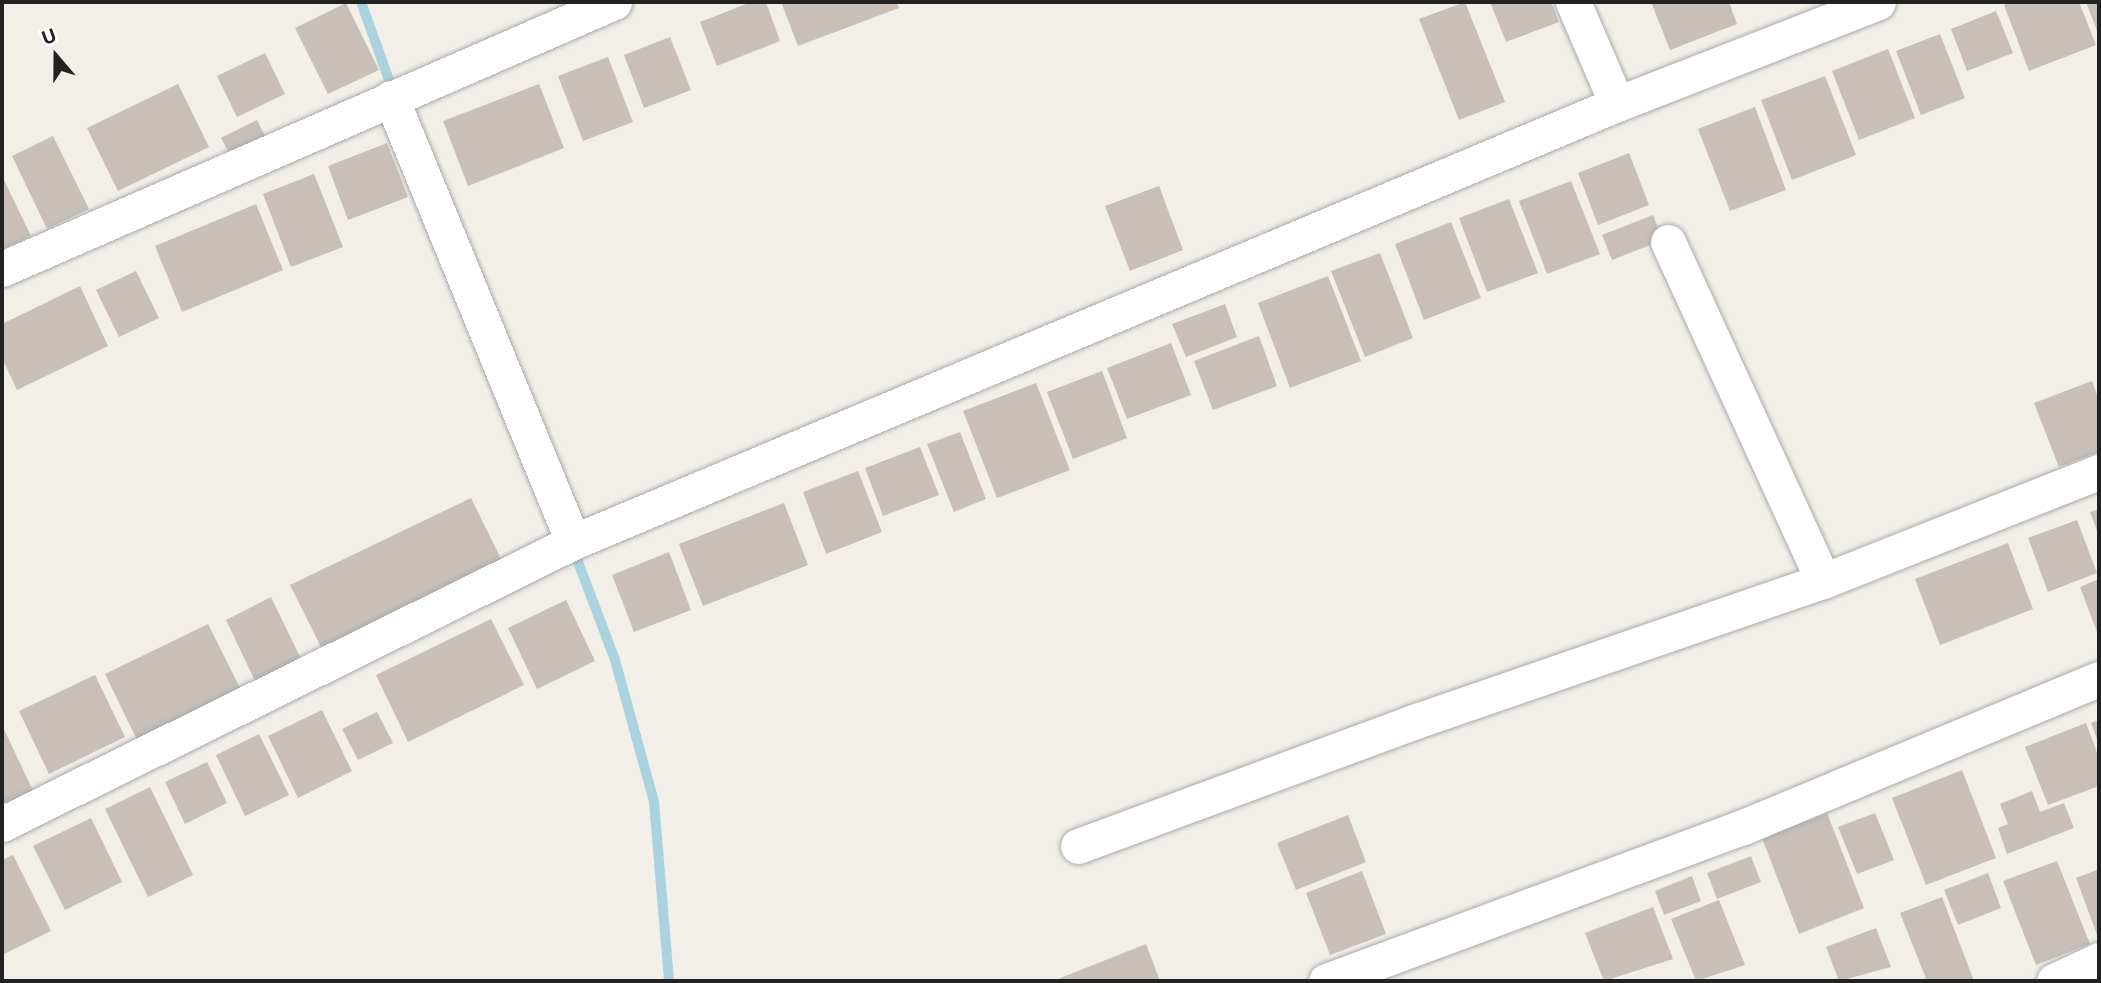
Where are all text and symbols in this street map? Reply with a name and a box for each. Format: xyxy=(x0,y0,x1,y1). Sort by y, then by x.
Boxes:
north arrow xyxy=(21,21,91,91)
text: U xyxy=(38,22,60,51)

